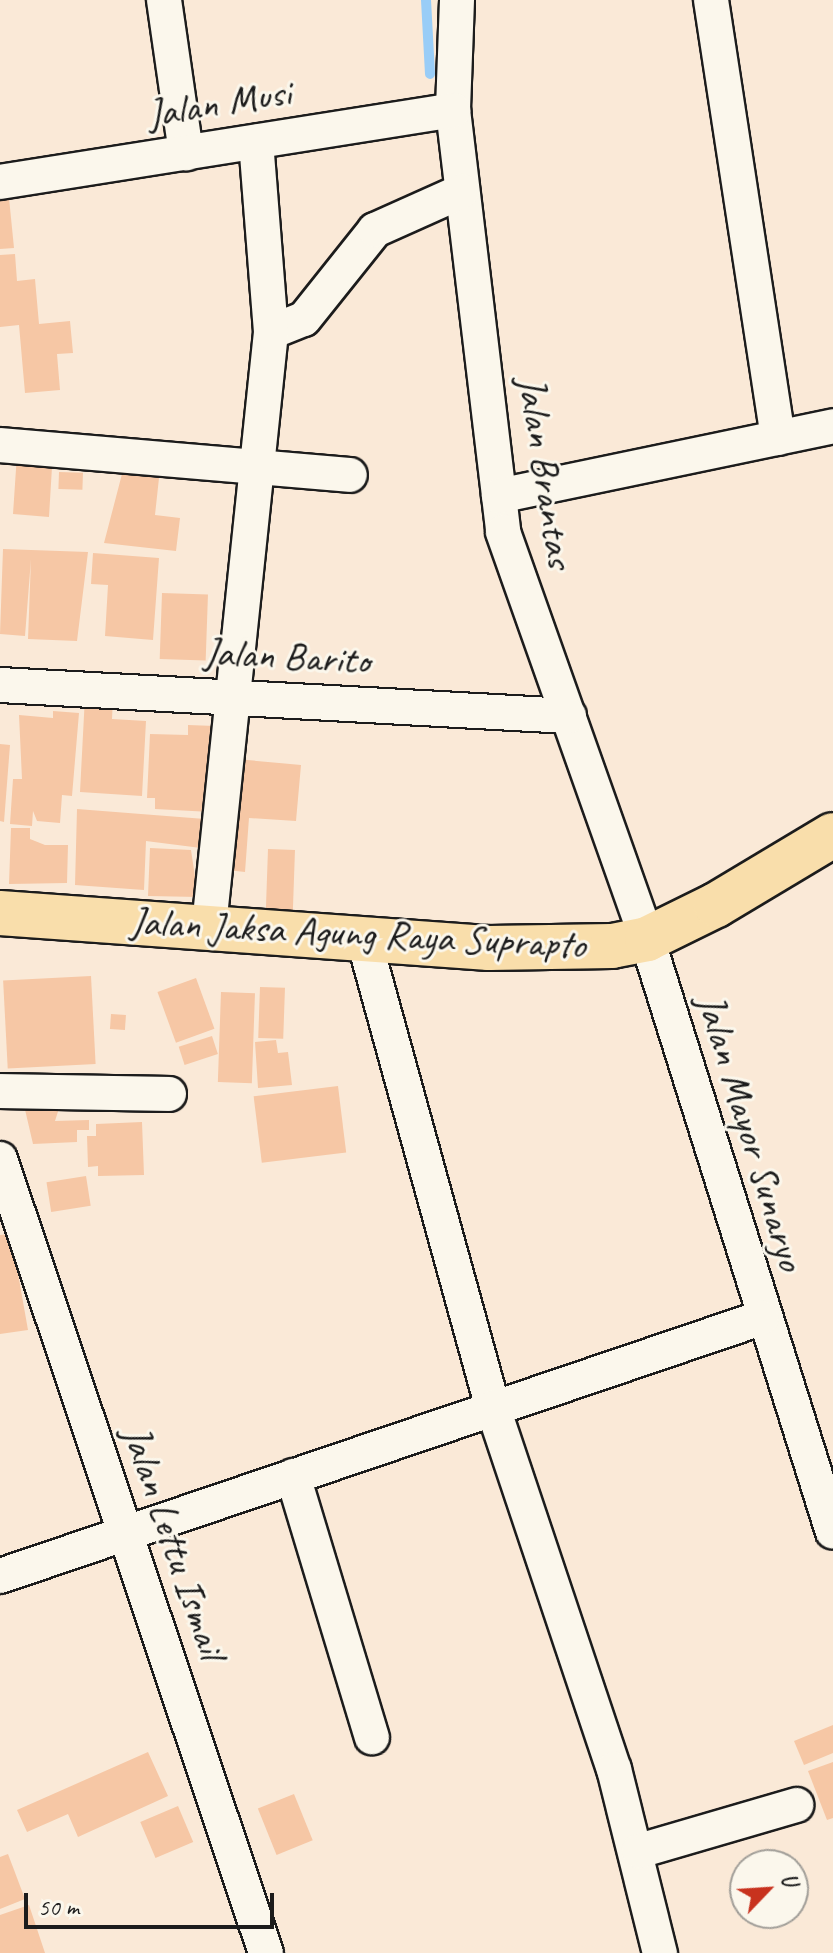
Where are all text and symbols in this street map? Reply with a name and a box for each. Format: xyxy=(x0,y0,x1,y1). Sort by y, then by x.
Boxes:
street label: Jalan Musi xyxy=(144,68,294,138)
street label: Jalan Brantas xyxy=(507,373,585,571)
street label: Jalan Barito xyxy=(202,628,372,684)
street label: Jalan Jaksa Agung Raya Suprapto xyxy=(131,897,585,969)
street label: Jalan Mayor Sunaryo xyxy=(686,988,816,1276)
street label: Jalan Lettu Ismail xyxy=(111,1418,237,1666)
north arrow xyxy=(729,1849,809,1929)
text: U xyxy=(774,1869,804,1890)
scale bar xyxy=(28,1877,278,1927)
text: 50 m xyxy=(38,1892,79,1922)

